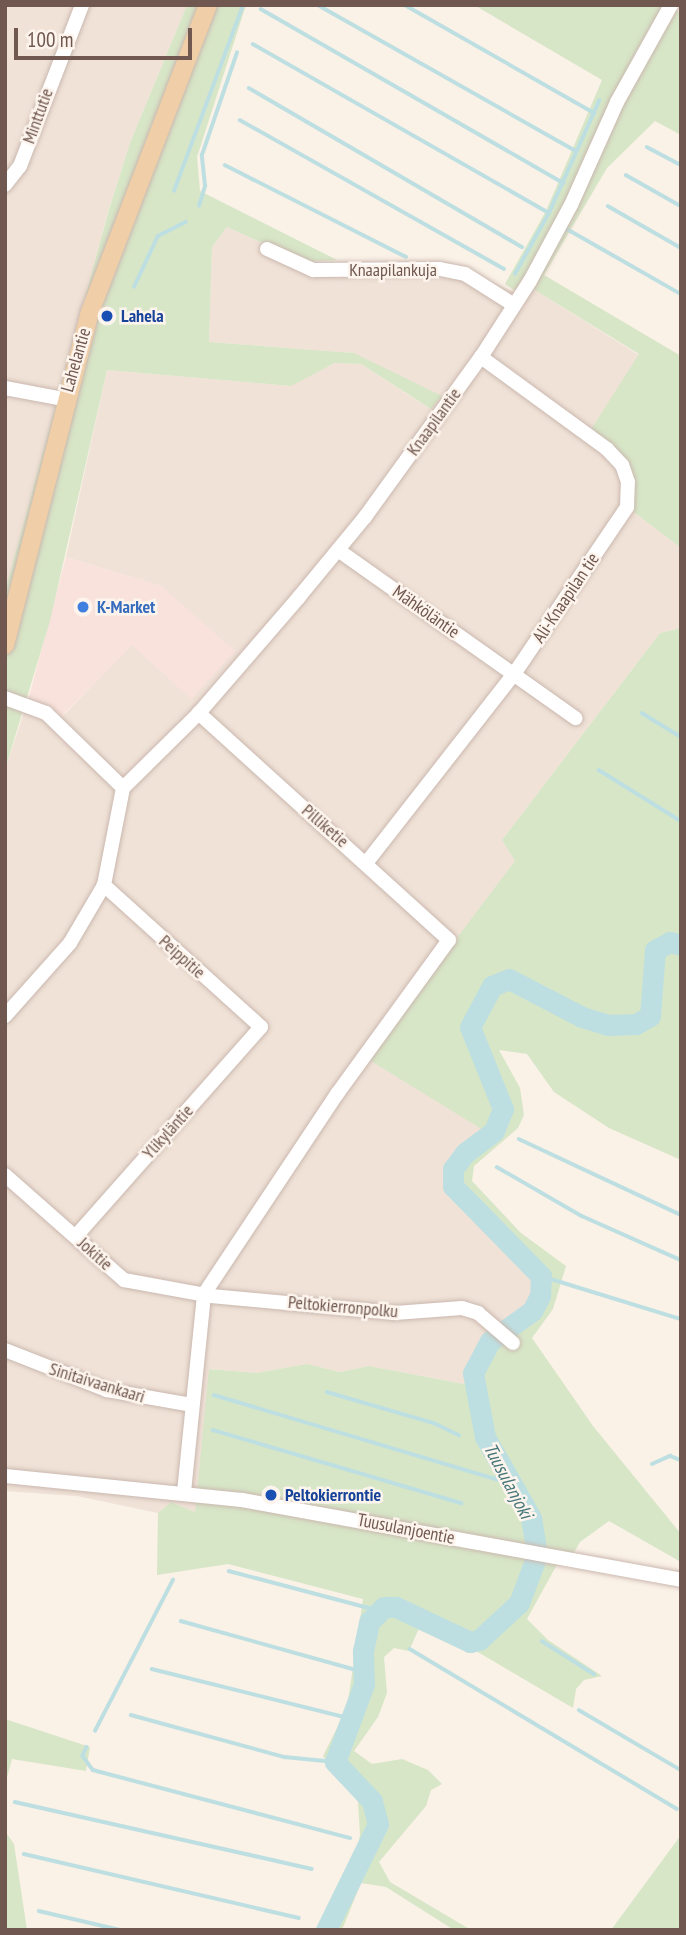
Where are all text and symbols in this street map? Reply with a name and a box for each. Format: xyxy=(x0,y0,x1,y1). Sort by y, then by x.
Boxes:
scale bar xyxy=(18,14,196,58)
text: 100 m xyxy=(27,26,73,53)
street label: Minttutie xyxy=(18,85,58,147)
street label: Knaapilankuja xyxy=(349,259,437,281)
place label: Lahela xyxy=(121,305,164,327)
marker: Lahela xyxy=(99,308,115,324)
street label: Lahelantie xyxy=(57,326,95,394)
street label: Knaapilantie xyxy=(402,384,466,460)
street label: Ali-Knaapilan tie xyxy=(528,549,604,647)
street label: Mähköläntie xyxy=(388,581,464,643)
place label: K-Market xyxy=(97,596,155,618)
marker: K-Market xyxy=(75,599,91,615)
street label: Pilliketie xyxy=(297,800,353,852)
street label: Peippitie xyxy=(154,931,210,983)
street label: Ylikyläntie xyxy=(138,1100,198,1164)
street label: Jokitie xyxy=(73,1233,117,1275)
street label: Peltokierronpolku xyxy=(287,1291,399,1323)
street label: Sinitaivaankaari xyxy=(47,1358,147,1408)
water label: Tuusulanjoki xyxy=(479,1439,537,1523)
place label: Peltokierrontie xyxy=(285,1484,381,1506)
marker: Peltokierrontie xyxy=(263,1487,279,1503)
street label: Tuusulanjoentie xyxy=(356,1509,456,1549)

